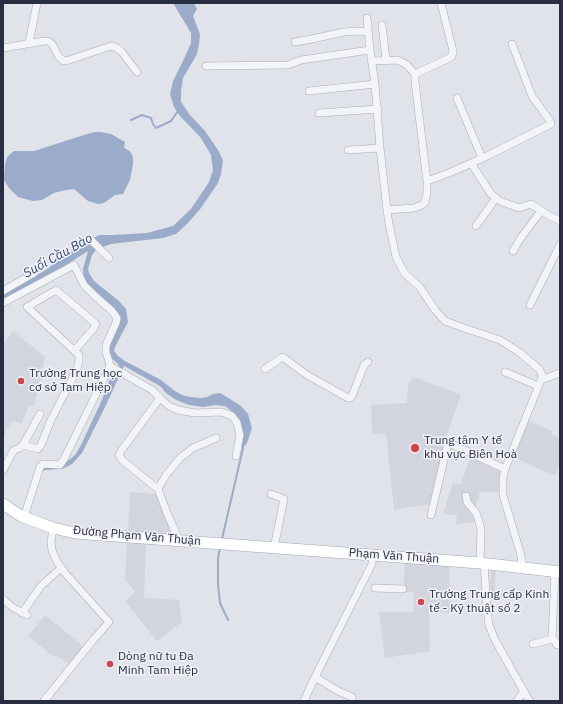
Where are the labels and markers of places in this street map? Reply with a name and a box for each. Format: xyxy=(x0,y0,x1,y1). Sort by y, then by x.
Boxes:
place label: Trường Trung học cơ sở Tam Hiệp xyxy=(29,367,122,395)
marker: Trường Trung học cơ sở Tam Hiệp xyxy=(16,376,26,386)
place label: Trung tâm Y tế khu vực Biên Hoà xyxy=(424,434,517,462)
marker: Trung tâm Y tế khu vực Biên Hoà xyxy=(409,442,421,454)
place label: Trường Trung cấp Kinh tế - Kỹ thuật số 2 xyxy=(429,588,549,616)
marker: Trường Trung cấp Kinh tế - Kỹ thuật số 2 xyxy=(416,597,426,607)
place label: Dòng nữ tu Đa Minh Tam Hiệp xyxy=(118,650,198,678)
marker: Dòng nữ tu Đa Minh Tam Hiệp xyxy=(105,659,115,669)

